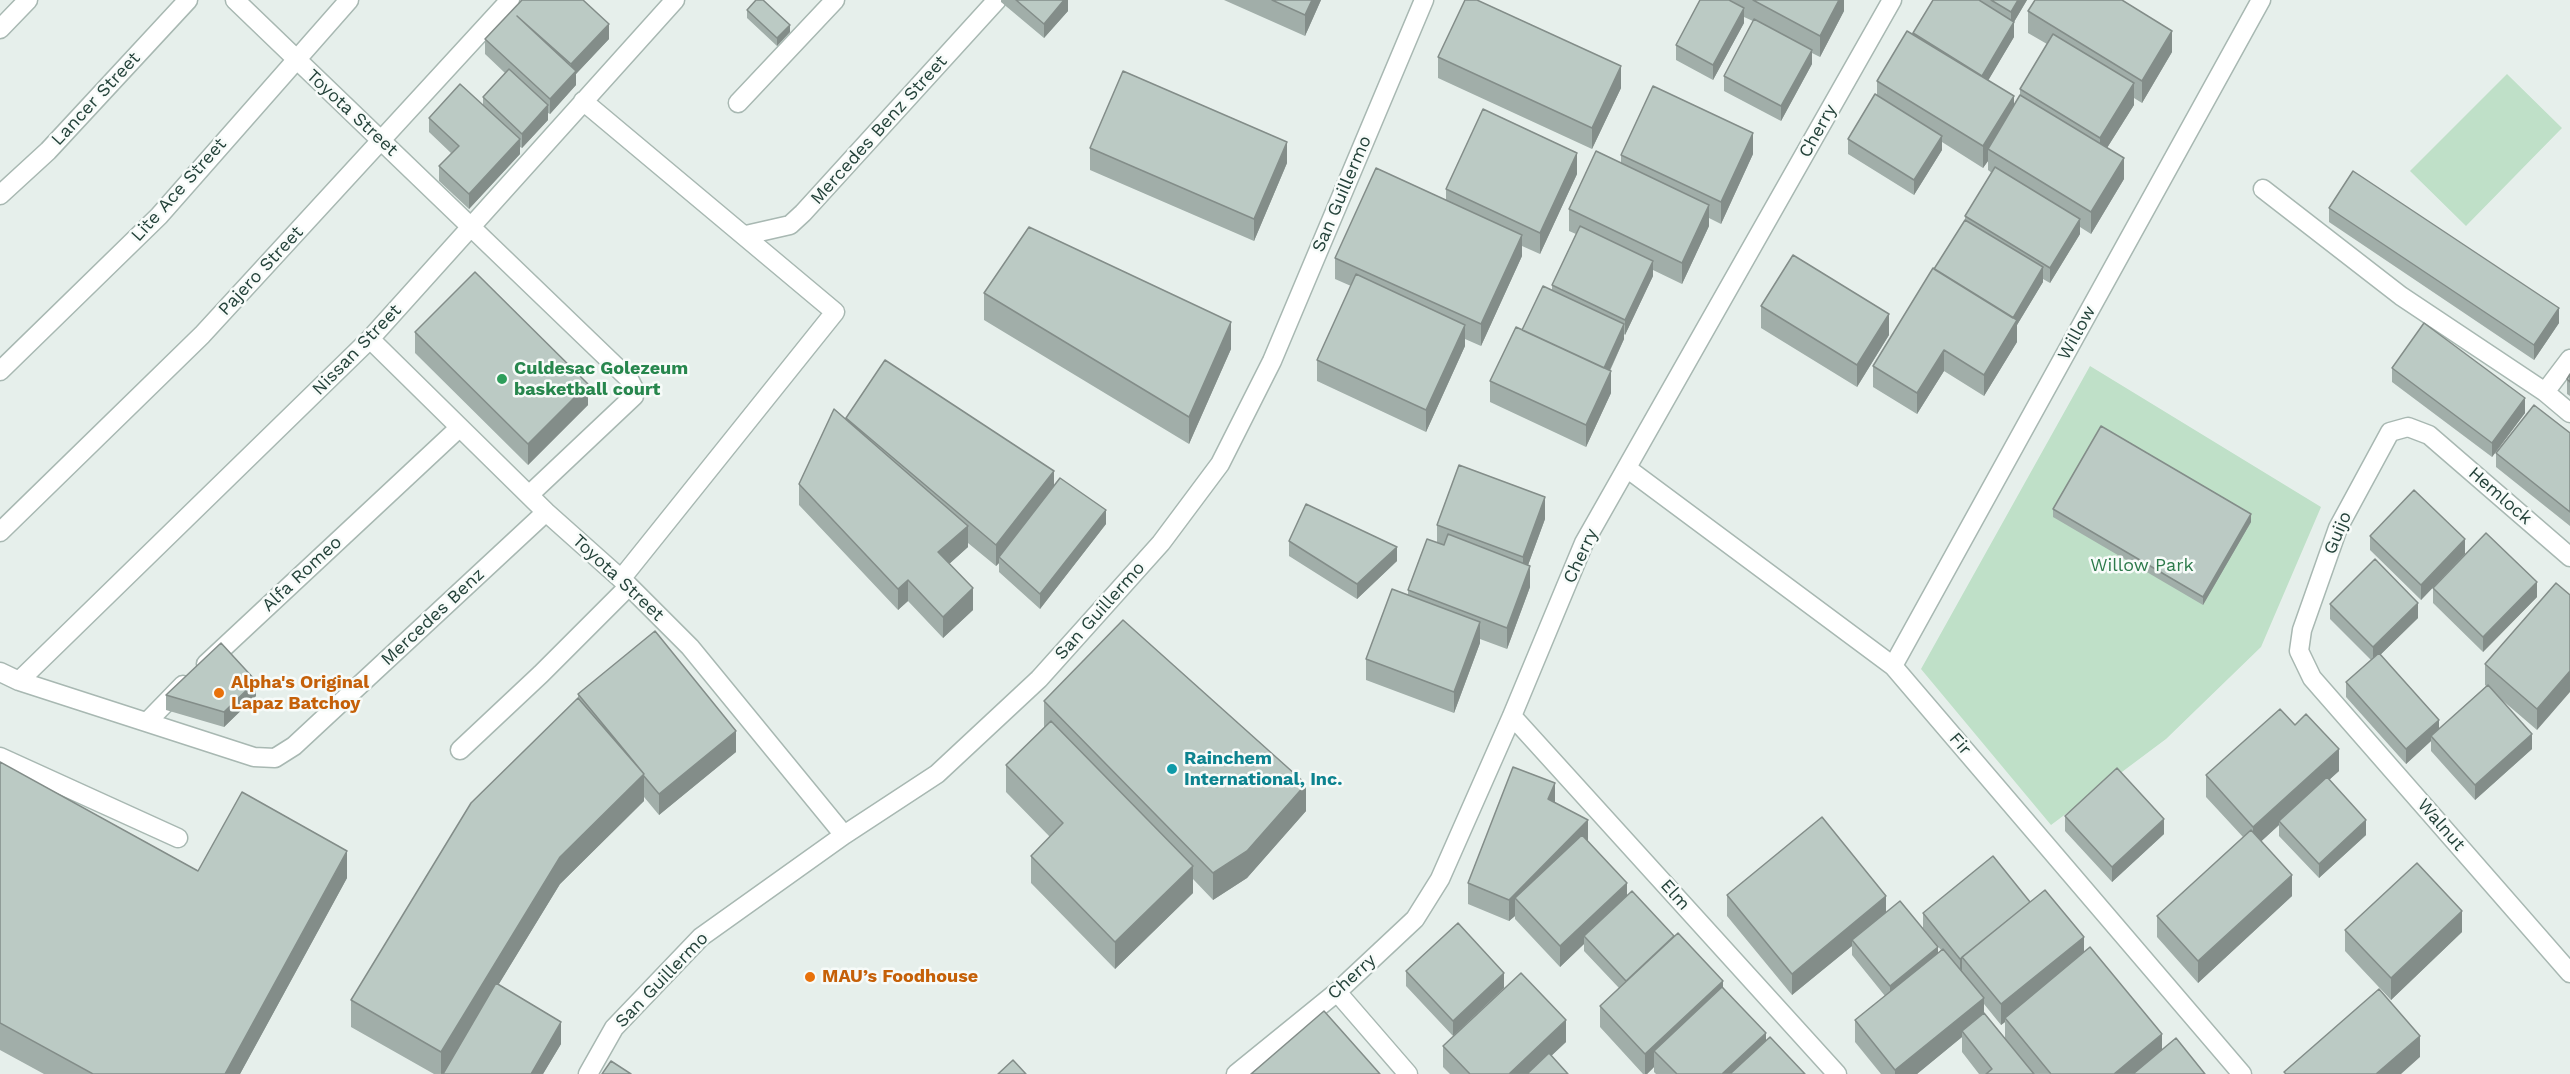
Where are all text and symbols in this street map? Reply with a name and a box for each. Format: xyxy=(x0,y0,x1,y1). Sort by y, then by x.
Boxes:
street label: Lancer Street xyxy=(47,48,145,150)
street label: Mercedes Benz Street xyxy=(806,51,952,209)
street label: Toyota Street xyxy=(302,65,402,161)
street label: Cherry xyxy=(1795,100,1841,162)
street label: San Guillermo xyxy=(1308,133,1376,255)
street label: Lite Ace Street xyxy=(127,134,231,246)
street label: Pajero Street xyxy=(214,222,308,320)
street label: Nissan Street xyxy=(308,300,406,400)
street label: Willow xyxy=(2053,302,2101,364)
place label: Culdesac Golezeum basketball court xyxy=(514,358,688,400)
marker: Culdesac Golezeum basketball court xyxy=(495,372,509,386)
street label: Hemlock xyxy=(2464,463,2536,529)
street label: Guijo xyxy=(2319,508,2357,558)
street label: Cherry xyxy=(1559,525,1603,587)
street label: Toyota Street xyxy=(568,530,668,626)
street label: Alfa Romeo xyxy=(258,532,346,616)
park label: Willow Park xyxy=(2090,555,2194,577)
street label: San Guillermo xyxy=(1050,558,1150,664)
street label: Mercedes Benz xyxy=(377,564,489,670)
place label: Alpha's Original Lapaz Batchoy xyxy=(231,672,369,714)
marker: Alpha's Original Lapaz Batchoy xyxy=(212,686,226,700)
street label: Fir xyxy=(1944,728,1976,760)
place label: Rainchem International, Inc. xyxy=(1184,748,1342,790)
marker: Rainchem International, Inc. xyxy=(1165,762,1179,776)
street label: Walnut xyxy=(2412,794,2470,856)
street label: Elm xyxy=(1656,875,1694,915)
street label: San Guillermo xyxy=(611,928,713,1032)
street label: Cherry xyxy=(1323,950,1381,1004)
place label: MAU’s Foodhouse xyxy=(822,966,978,988)
marker: MAU’s Foodhouse xyxy=(803,970,817,984)

